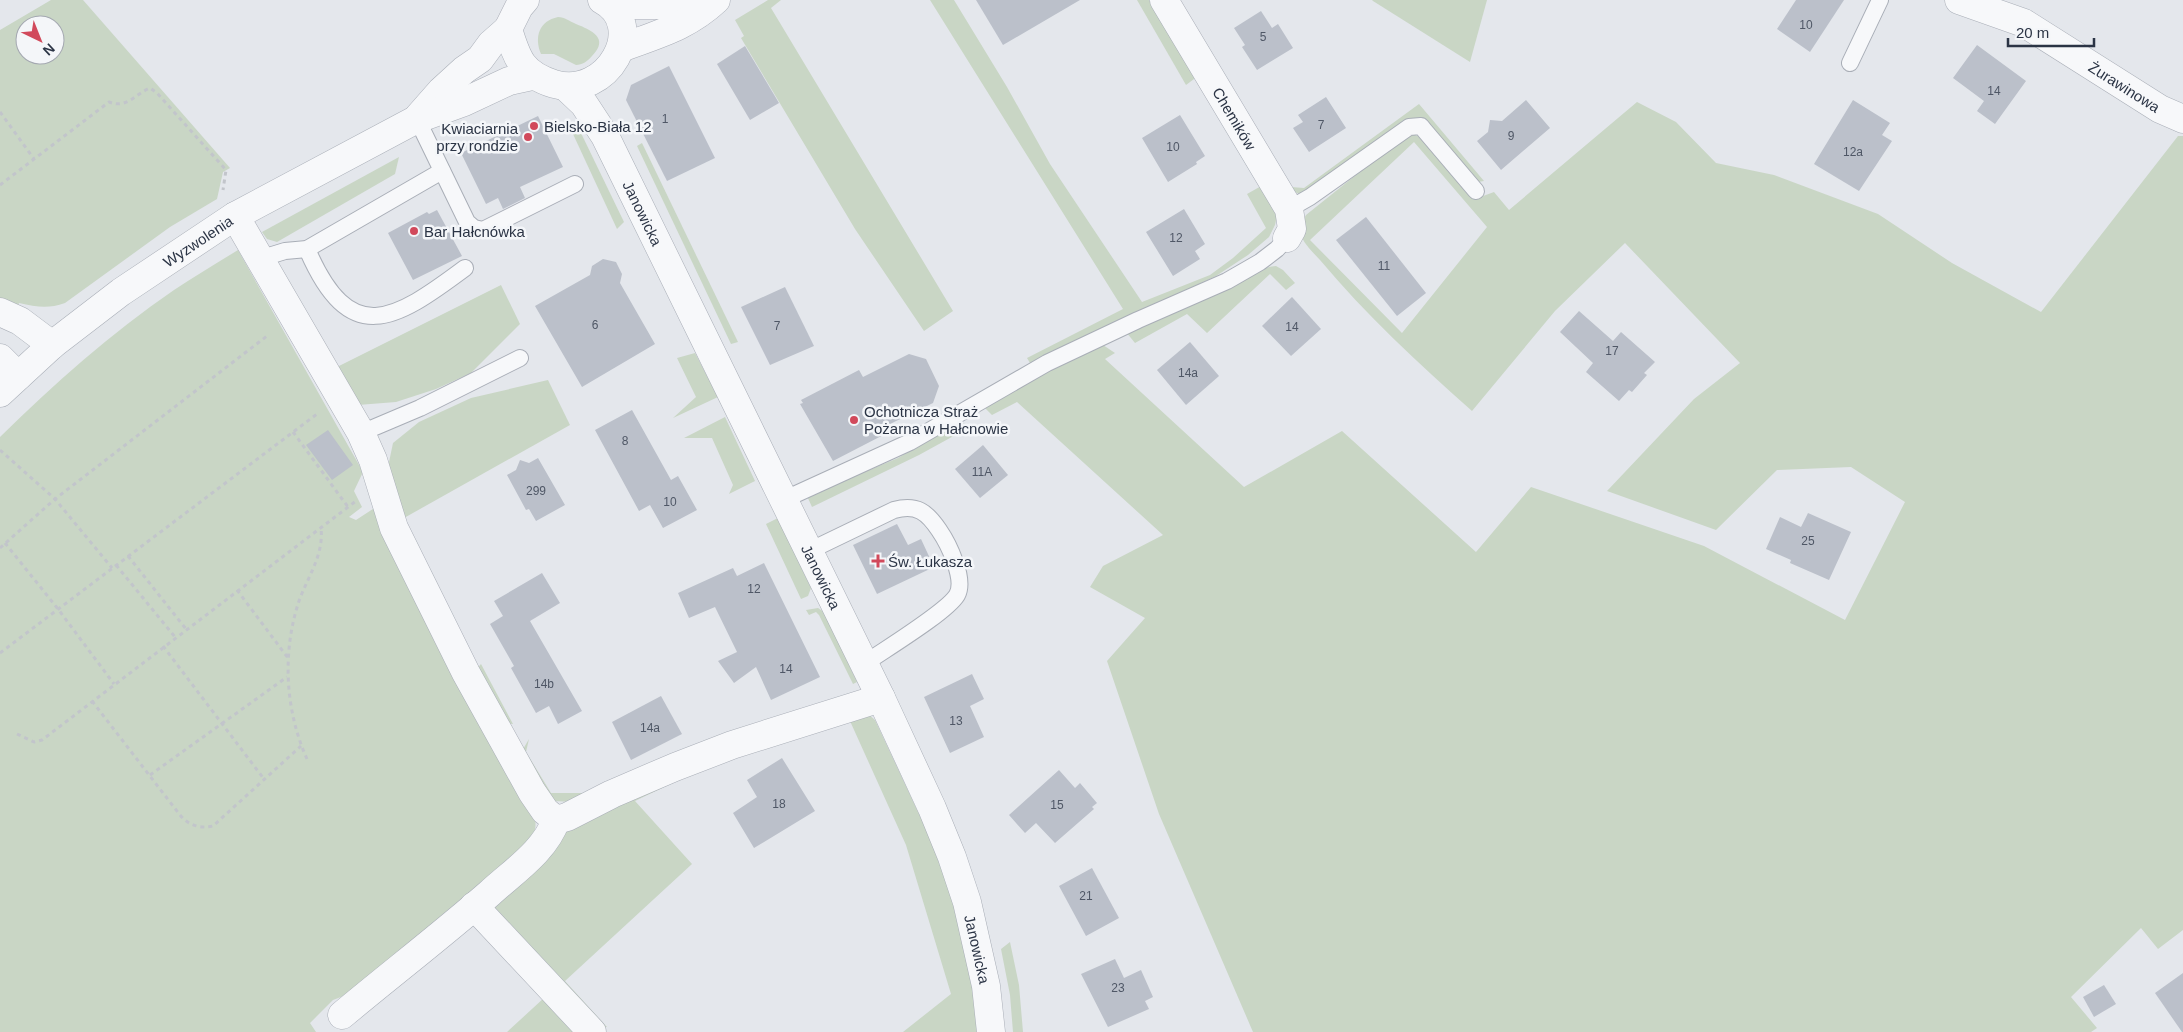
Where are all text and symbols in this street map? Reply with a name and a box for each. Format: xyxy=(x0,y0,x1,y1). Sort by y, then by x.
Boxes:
north arrow xyxy=(15,15,65,65)
scale bar xyxy=(2008,15,2094,47)
house number: 10 xyxy=(1799,18,1813,32)
text: 20 m xyxy=(2016,24,2049,41)
house number: 5 xyxy=(1260,30,1267,44)
text: N xyxy=(40,40,58,59)
street label: Żurawinowa xyxy=(2086,58,2164,116)
street label: Chemików xyxy=(1210,84,1260,153)
house number: 14 xyxy=(1987,84,2001,98)
house number: 1 xyxy=(662,112,669,126)
place label: Bielsko-Biała 12 xyxy=(544,118,652,135)
house number: 7 xyxy=(1318,118,1325,132)
place label: Kwiaciarnia przy rondzie xyxy=(436,120,519,154)
marker: Bielsko-Biała 12 xyxy=(528,120,540,132)
house number: 9 xyxy=(1508,129,1515,143)
marker: Kwiaciarnia przy rondzie xyxy=(522,131,534,143)
house number: 10 xyxy=(1166,140,1180,154)
house number: 12a xyxy=(1843,145,1863,159)
street label: Janowicka xyxy=(620,178,666,249)
street label: Wyzwolenia xyxy=(160,211,236,270)
place label: Bar Hałcnówka xyxy=(424,223,526,240)
marker: Bar Hałcnówka xyxy=(408,225,420,237)
house number: 12 xyxy=(1169,231,1183,245)
house number: 11 xyxy=(1378,259,1391,273)
house number: 6 xyxy=(592,318,599,332)
house number: 7 xyxy=(774,319,781,333)
house number: 14 xyxy=(1285,320,1299,334)
house number: 17 xyxy=(1605,344,1619,358)
house number: 14a xyxy=(1178,366,1198,380)
place label: Ochotnicza Straż Pożarna w Hałcnowie xyxy=(864,403,1008,437)
marker: Ochotnicza Straż Pożarna w Hałcnowie xyxy=(848,414,860,426)
house number: 8 xyxy=(622,434,629,448)
house number: 11A xyxy=(972,465,992,479)
house number: 299 xyxy=(526,484,546,498)
house number: 10 xyxy=(663,495,677,509)
house number: 25 xyxy=(1801,534,1815,548)
street label: Janowicka xyxy=(798,541,845,612)
place label: Św. Łukasza xyxy=(888,553,973,570)
marker: Św. Łukasza xyxy=(872,555,884,567)
house number: 12 xyxy=(747,582,761,596)
house number: 14 xyxy=(779,662,793,676)
house number: 14b xyxy=(534,677,554,691)
house number: 13 xyxy=(949,714,963,728)
house number: 14a xyxy=(640,721,660,735)
house number: 18 xyxy=(772,797,786,811)
house number: 15 xyxy=(1050,798,1064,812)
house number: 21 xyxy=(1079,889,1093,903)
street label: Janowicka xyxy=(962,913,994,986)
house number: 23 xyxy=(1111,981,1125,995)

